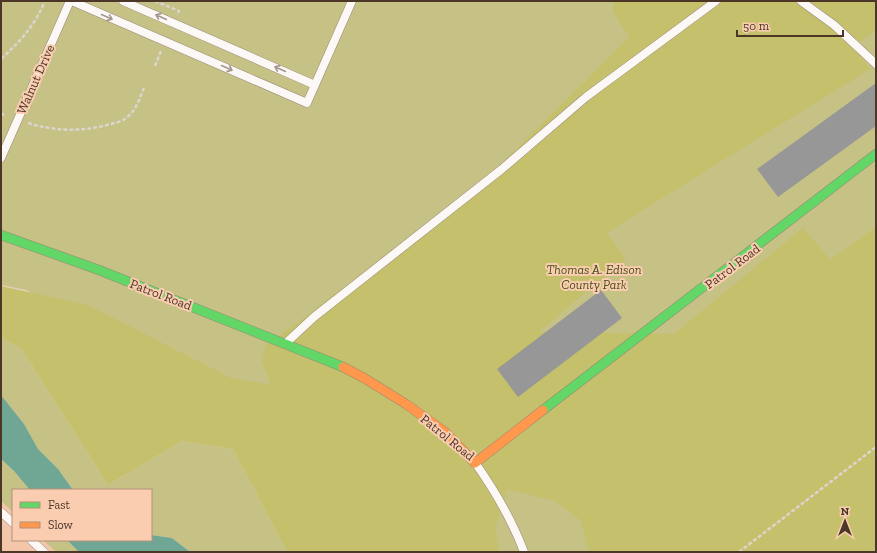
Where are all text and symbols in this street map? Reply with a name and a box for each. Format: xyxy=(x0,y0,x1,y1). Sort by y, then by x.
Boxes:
scale bar xyxy=(737,12,843,38)
one-way arrow xyxy=(101,13,113,21)
one-way arrow xyxy=(155,13,167,20)
text: 50 m xyxy=(743,19,770,33)
street label: Walnut Drive xyxy=(13,42,57,116)
one-way arrow xyxy=(220,65,232,73)
one-way arrow xyxy=(274,65,286,73)
street label: Patrol Road xyxy=(702,241,763,292)
park label: Thomas A. Edison County Park xyxy=(546,262,642,292)
street label: Patrol Road xyxy=(128,276,194,313)
street label: Patrol Road xyxy=(418,411,478,464)
legend xyxy=(12,489,152,541)
text: Fast xyxy=(48,498,71,512)
north arrow xyxy=(825,501,865,541)
text: N xyxy=(841,505,850,518)
text: Slow xyxy=(48,518,74,532)

